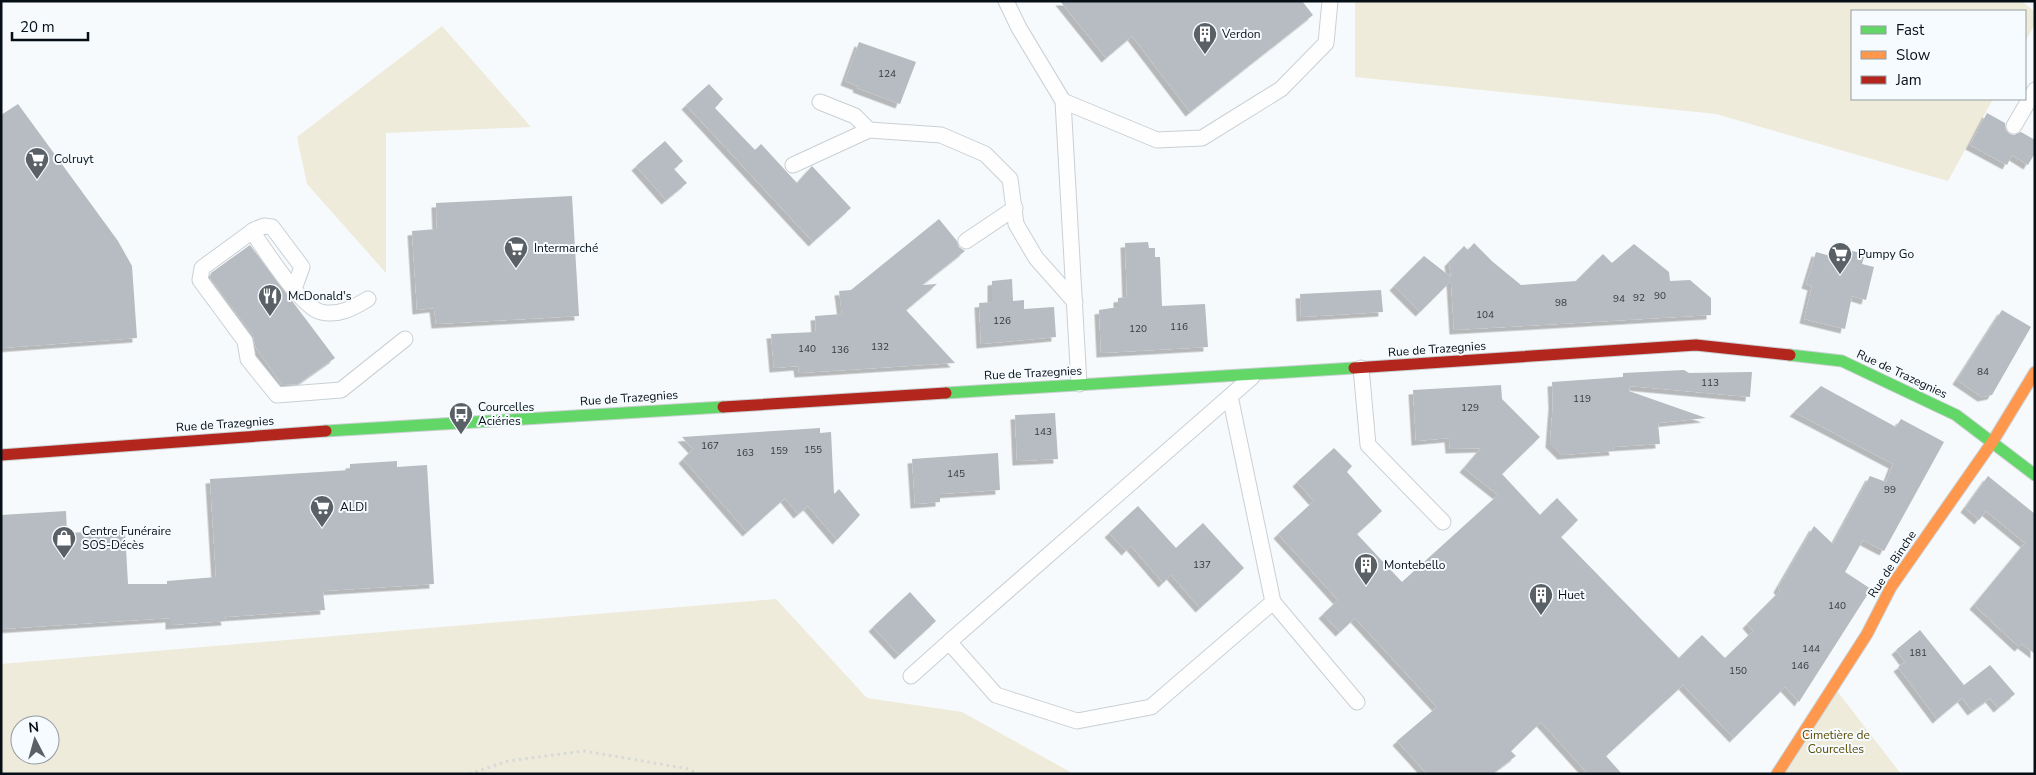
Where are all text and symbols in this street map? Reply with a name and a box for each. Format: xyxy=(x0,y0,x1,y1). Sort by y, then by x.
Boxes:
scale bar xyxy=(12,10,89,42)
legend xyxy=(1851,10,2026,100)
text: 20 m xyxy=(20,17,55,37)
text: Fast xyxy=(1896,20,1925,40)
building icon: Verdon xyxy=(1192,21,1218,55)
place label: Verdon xyxy=(1221,26,1261,42)
text: Slow xyxy=(1896,45,1931,65)
house number: 124 xyxy=(878,67,896,81)
text: Jam xyxy=(1895,70,1922,90)
supermarket icon: Colruyt xyxy=(24,146,50,180)
place label: Colruyt xyxy=(54,151,94,167)
supermarket icon: Intermarché xyxy=(503,235,529,269)
place label: Intermarché xyxy=(534,240,598,256)
supermarket icon: Pumpy Go xyxy=(1827,241,1853,275)
place label: Pumpy Go xyxy=(1858,246,1914,262)
restaurant icon: McDonald's xyxy=(257,283,283,317)
place label: McDonald's xyxy=(288,288,352,304)
house number: 90 xyxy=(1654,289,1666,303)
house number: 92 xyxy=(1633,291,1645,305)
house number: 94 xyxy=(1613,292,1625,306)
house number: 98 xyxy=(1555,296,1567,310)
house number: 104 xyxy=(1476,308,1494,322)
house number: 126 xyxy=(993,314,1011,328)
house number: 116 xyxy=(1170,320,1188,334)
house number: 120 xyxy=(1129,322,1147,336)
street label: Rue de Trazegnies xyxy=(1387,338,1487,360)
house number: 132 xyxy=(871,340,889,354)
house number: 140 xyxy=(798,342,816,356)
house number: 136 xyxy=(831,343,849,357)
street label: Rue de Trazegnies xyxy=(1854,346,1950,402)
street label: Rue de Trazegnies xyxy=(984,362,1083,384)
house number: 84 xyxy=(1977,365,1989,379)
house number: 113 xyxy=(1701,376,1719,390)
street label: Rue de Trazegnies xyxy=(579,387,679,409)
house number: 119 xyxy=(1573,392,1591,406)
place label: Courcelles Aciéries xyxy=(478,399,535,429)
bus stop icon: Courcelles Aciéries xyxy=(448,401,474,435)
house number: 129 xyxy=(1461,401,1479,415)
street label: Rue de Trazegnies xyxy=(175,413,275,435)
house number: 143 xyxy=(1034,425,1052,439)
house number: 167 xyxy=(701,439,719,453)
house number: 155 xyxy=(804,443,822,457)
house number: 159 xyxy=(770,444,788,458)
house number: 163 xyxy=(736,446,754,460)
house number: 145 xyxy=(947,467,965,481)
house number: 99 xyxy=(1884,483,1896,497)
supermarket icon: ALDI xyxy=(309,494,335,528)
place label: ALDI xyxy=(340,499,367,515)
place label: Centre Funéraire SOS-Décès xyxy=(82,523,171,553)
shop icon: Centre Funéraire SOS-Décès xyxy=(51,525,77,559)
street label: Rue de Binche xyxy=(1864,527,1920,601)
building icon: Montebello xyxy=(1353,552,1379,586)
place label: Montebello xyxy=(1384,557,1446,573)
house number: 137 xyxy=(1193,558,1211,572)
building icon: Huet xyxy=(1528,582,1554,616)
place label: Huet xyxy=(1558,587,1585,603)
house number: 140 xyxy=(1828,599,1846,613)
house number: 144 xyxy=(1802,642,1820,656)
house number: 181 xyxy=(1909,646,1927,660)
house number: 146 xyxy=(1791,659,1809,673)
house number: 150 xyxy=(1729,664,1747,678)
north arrow xyxy=(10,715,60,765)
text: N xyxy=(27,718,40,738)
park label: Cimetière de Courcelles xyxy=(1802,727,1870,757)

